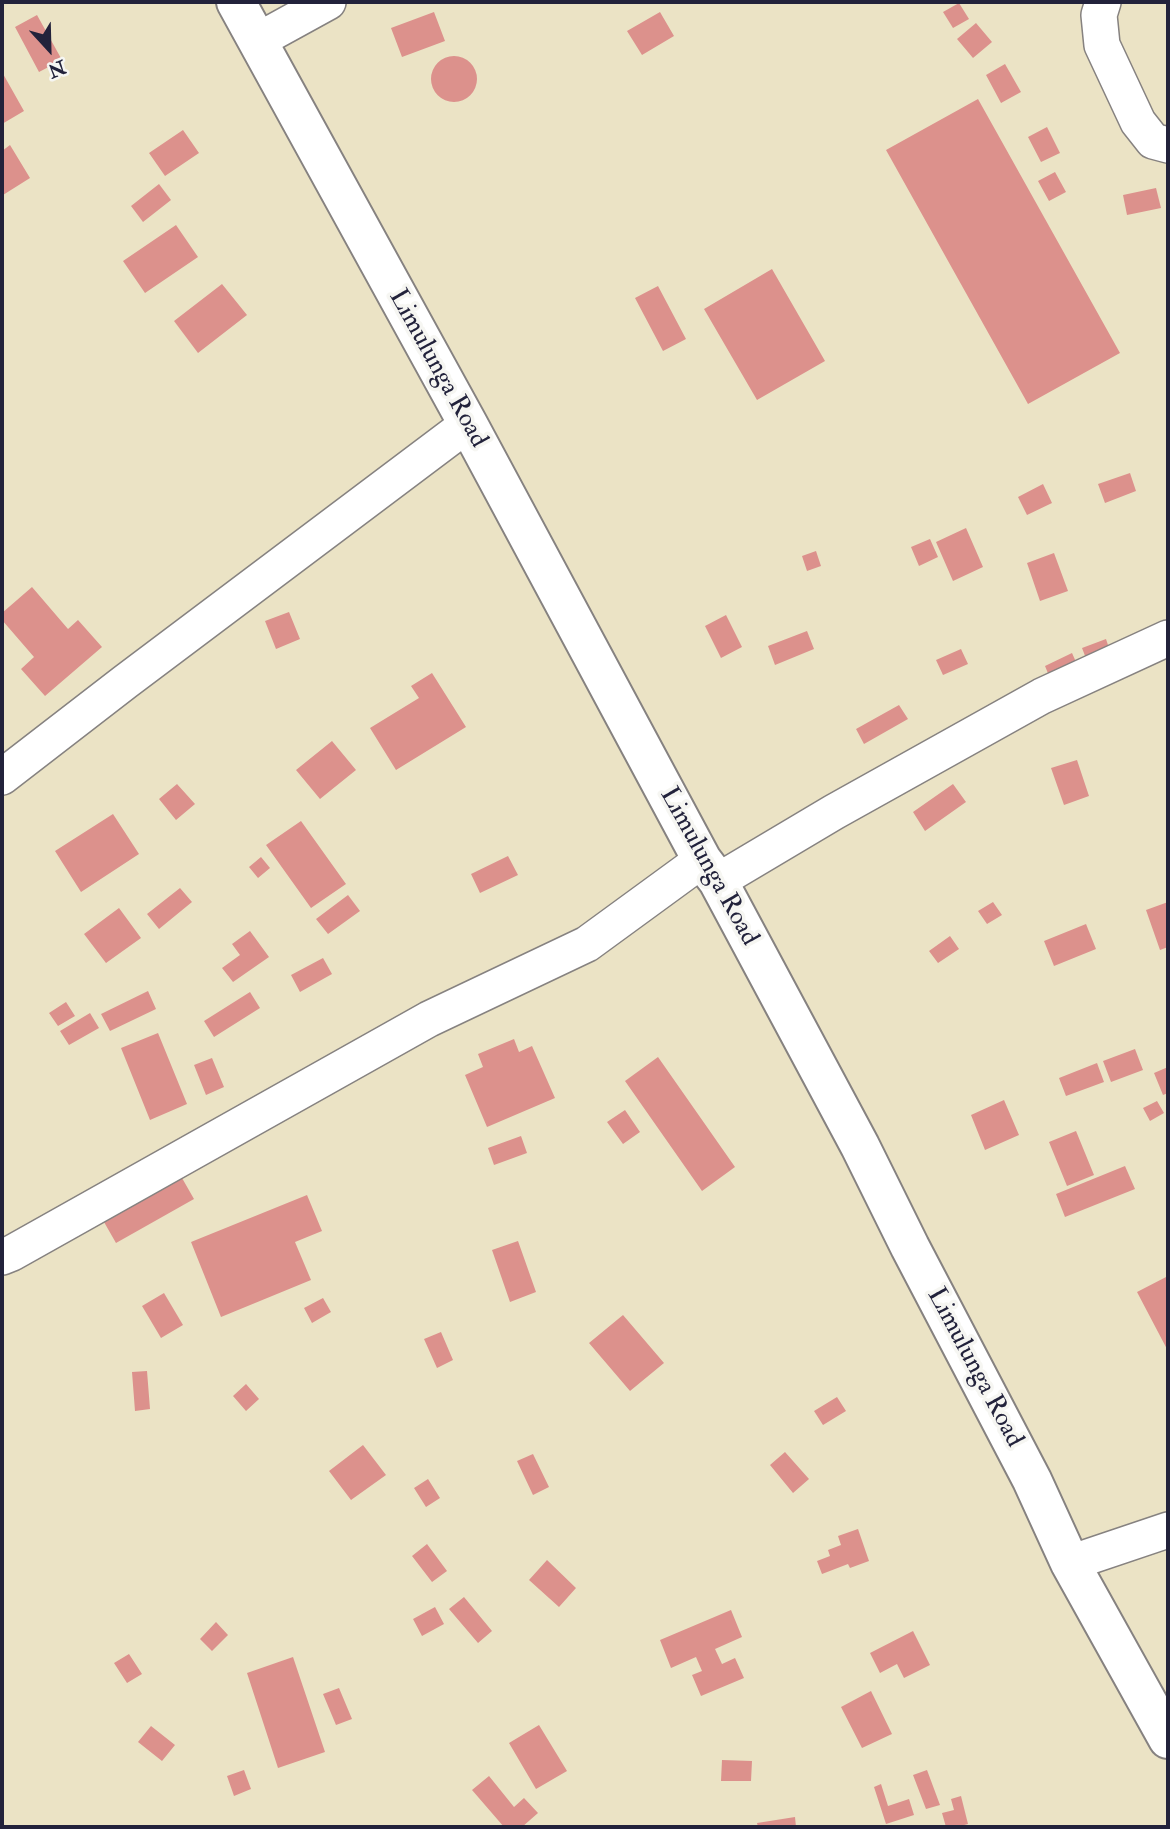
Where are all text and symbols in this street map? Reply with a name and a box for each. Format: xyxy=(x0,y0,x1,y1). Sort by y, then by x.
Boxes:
north arrow xyxy=(14,14,84,84)
text: N xyxy=(44,54,69,83)
street label: Limulunga Road xyxy=(381,285,493,453)
street label: Limulunga Road xyxy=(652,783,764,951)
street label: Limulunga Road xyxy=(919,1283,1029,1453)

